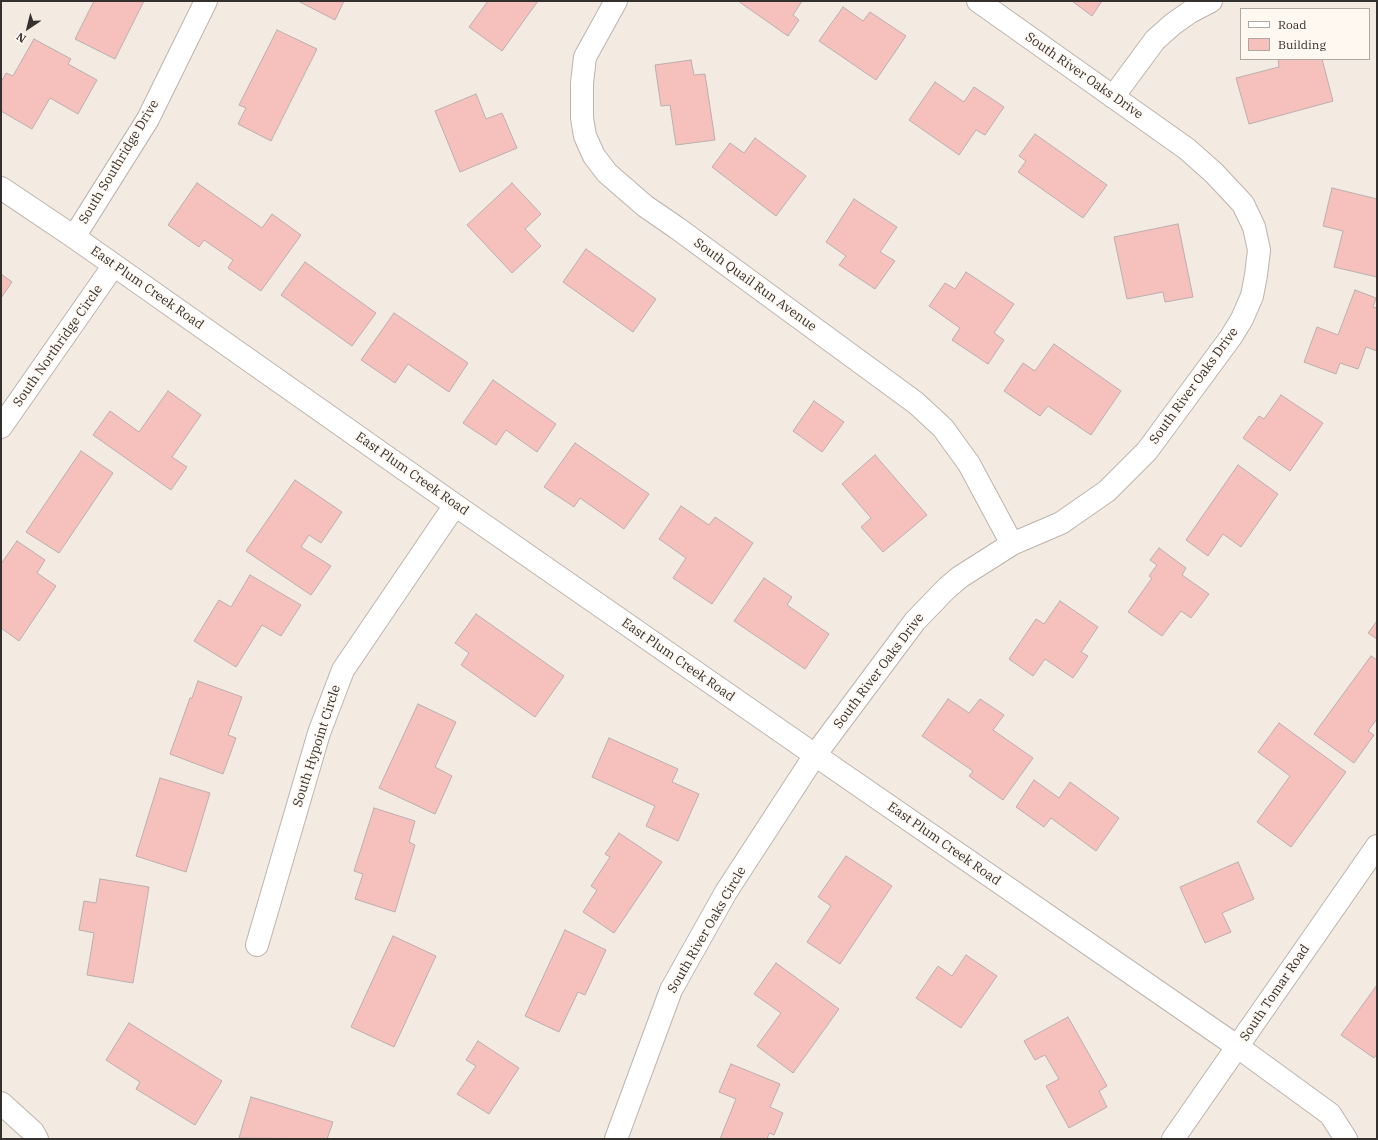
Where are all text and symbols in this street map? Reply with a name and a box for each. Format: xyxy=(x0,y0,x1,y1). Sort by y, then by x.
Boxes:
north arrow xyxy=(8,8,48,48)
legend xyxy=(1240,8,1370,60)
text: Road xyxy=(1278,17,1307,32)
street label: South River Oaks Drive xyxy=(1022,29,1146,123)
text: N xyxy=(14,30,29,46)
text: Building xyxy=(1278,37,1326,52)
street label: South Southridge Drive xyxy=(76,97,162,227)
street label: South Quail Run Avenue xyxy=(691,235,819,335)
street label: East Plum Creek Road xyxy=(88,243,206,333)
street label: South Northridge Circle xyxy=(10,282,106,410)
street label: South River Oaks Drive xyxy=(1146,325,1242,447)
street label: East Plum Creek Road xyxy=(353,429,471,519)
street label: South River Oaks Drive xyxy=(831,610,927,732)
street label: East Plum Creek Road xyxy=(619,615,737,705)
street label: South Hypoint Circle xyxy=(290,683,344,809)
street label: East Plum Creek Road xyxy=(885,799,1003,889)
street label: South River Oaks Circle xyxy=(664,864,750,996)
street label: South Tomar Road xyxy=(1237,942,1313,1044)

